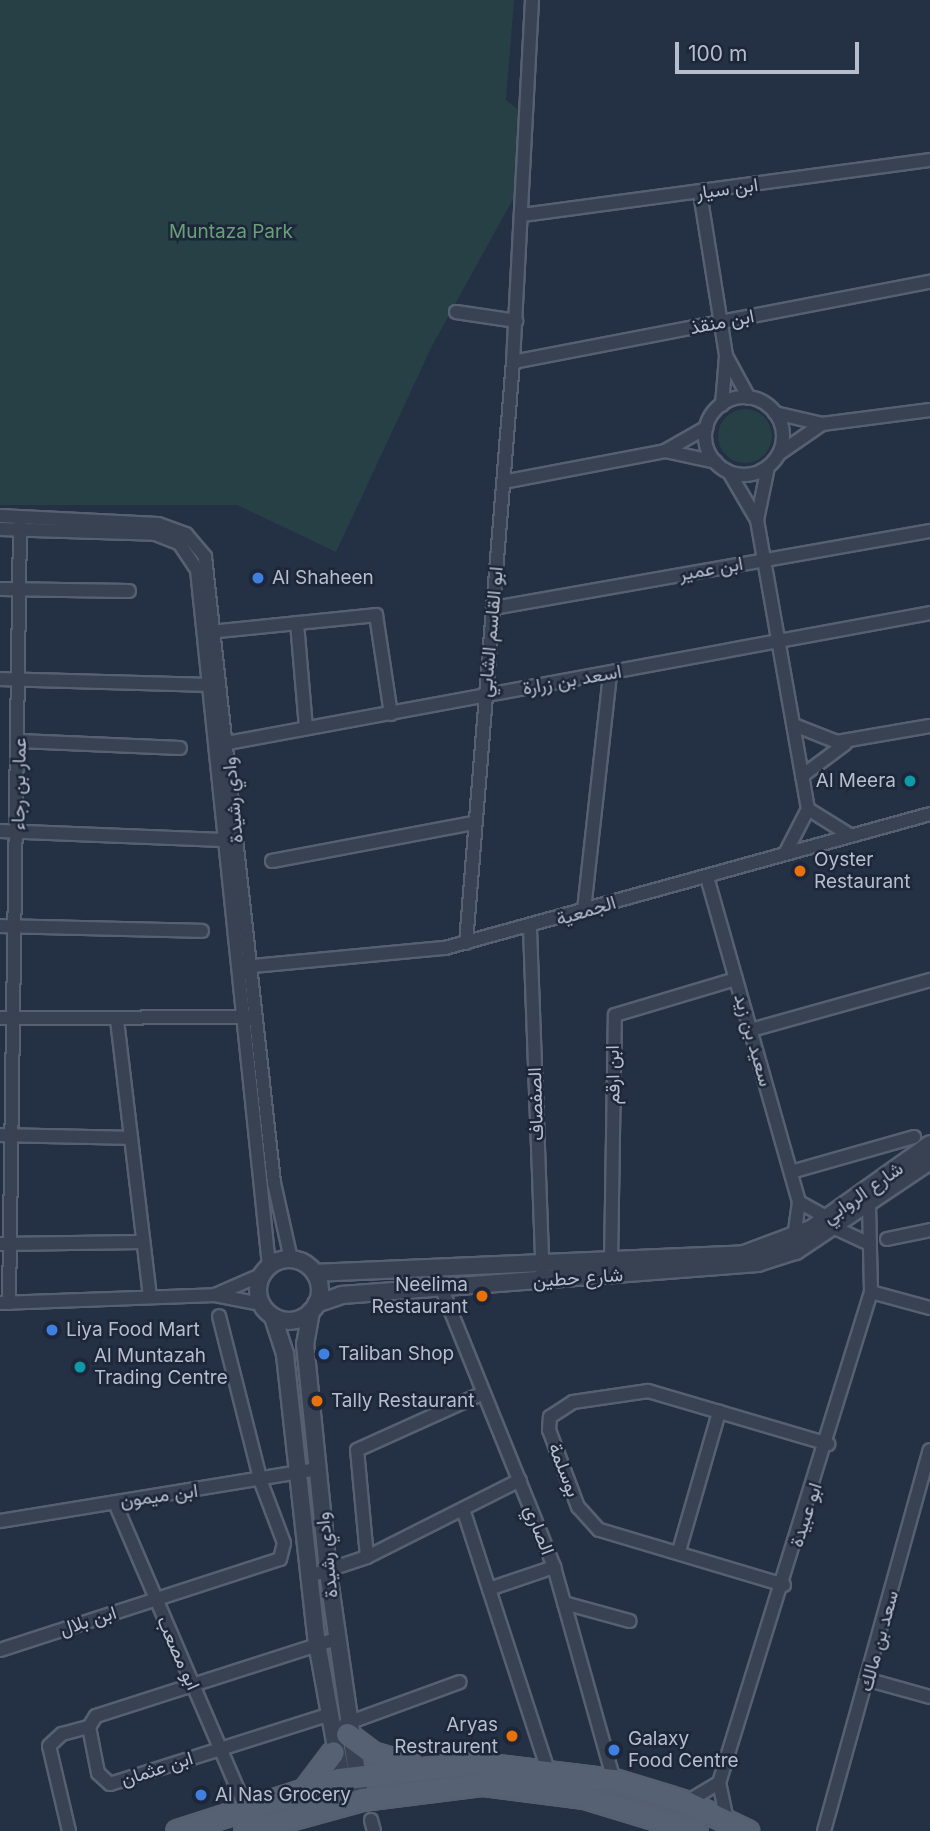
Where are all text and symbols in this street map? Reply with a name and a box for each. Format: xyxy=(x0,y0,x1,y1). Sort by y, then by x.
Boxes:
scale bar xyxy=(678,28,862,72)
text: 100 m xyxy=(688,41,747,66)
street label: ابن سيار xyxy=(695,173,759,205)
park label: Muntaza Park xyxy=(169,221,293,243)
street label: ابن منقذ xyxy=(688,305,756,339)
street label: ابن عمير xyxy=(677,552,745,586)
street label: ابو القاسم الشابي xyxy=(474,566,508,698)
place label: Al Shaheen xyxy=(272,567,374,589)
marker: Al Shaheen xyxy=(250,570,266,586)
street label: اسعد بن زرارة xyxy=(521,660,623,700)
street label: عمار بن رجاء xyxy=(7,737,31,831)
street label: وادي رشيدة xyxy=(218,756,248,844)
place label: Al Meera xyxy=(816,770,896,792)
marker: Al Meera xyxy=(902,773,918,789)
place label: Oyster Restaurant xyxy=(814,849,911,893)
marker: Oyster Restaurant xyxy=(792,863,808,879)
street label: الجمعية xyxy=(553,891,619,931)
street label: سعيد بن زيد xyxy=(729,991,777,1089)
street label: ابن ارقم xyxy=(601,1045,625,1105)
street label: الصفصاف xyxy=(523,1067,549,1141)
street label: شارع الروابي xyxy=(818,1157,908,1229)
street label: شارع حطين xyxy=(532,1263,624,1293)
place label: Neelima Restaurant xyxy=(371,1274,468,1318)
marker: Neelima Restaurant xyxy=(474,1288,490,1304)
place label: Liya Food Mart xyxy=(66,1319,200,1341)
marker: Liya Food Mart xyxy=(44,1322,60,1338)
place label: Taliban Shop xyxy=(338,1343,454,1365)
place label: Al Muntazah Trading Centre xyxy=(94,1345,228,1389)
marker: Taliban Shop xyxy=(316,1346,332,1362)
marker: Al Muntazah Trading Centre xyxy=(72,1359,88,1375)
place label: Tally Restaurant xyxy=(331,1390,474,1412)
marker: Tally Restaurant xyxy=(309,1393,325,1409)
street label: بوسلمة xyxy=(543,1440,585,1500)
street label: ابن ميمون xyxy=(119,1479,199,1513)
street label: ابو عبيدة xyxy=(785,1480,827,1550)
street label: الصاري xyxy=(519,1502,559,1558)
street label: وادي رشيدة xyxy=(311,1511,343,1599)
street label: سعد بن مالك xyxy=(855,1588,903,1694)
street label: ابن بلال xyxy=(57,1601,119,1641)
street label: ابو مصعب xyxy=(152,1612,204,1694)
place label: Aryas Restraurent xyxy=(394,1714,498,1758)
marker: Aryas Restraurent xyxy=(504,1728,520,1744)
place label: Galaxy Food Centre xyxy=(628,1728,739,1772)
marker: Galaxy Food Centre xyxy=(606,1742,622,1758)
street label: ابن عثمان xyxy=(118,1747,196,1791)
place label: Al Nas Grocery xyxy=(215,1784,351,1806)
marker: Al Nas Grocery xyxy=(193,1787,209,1803)

